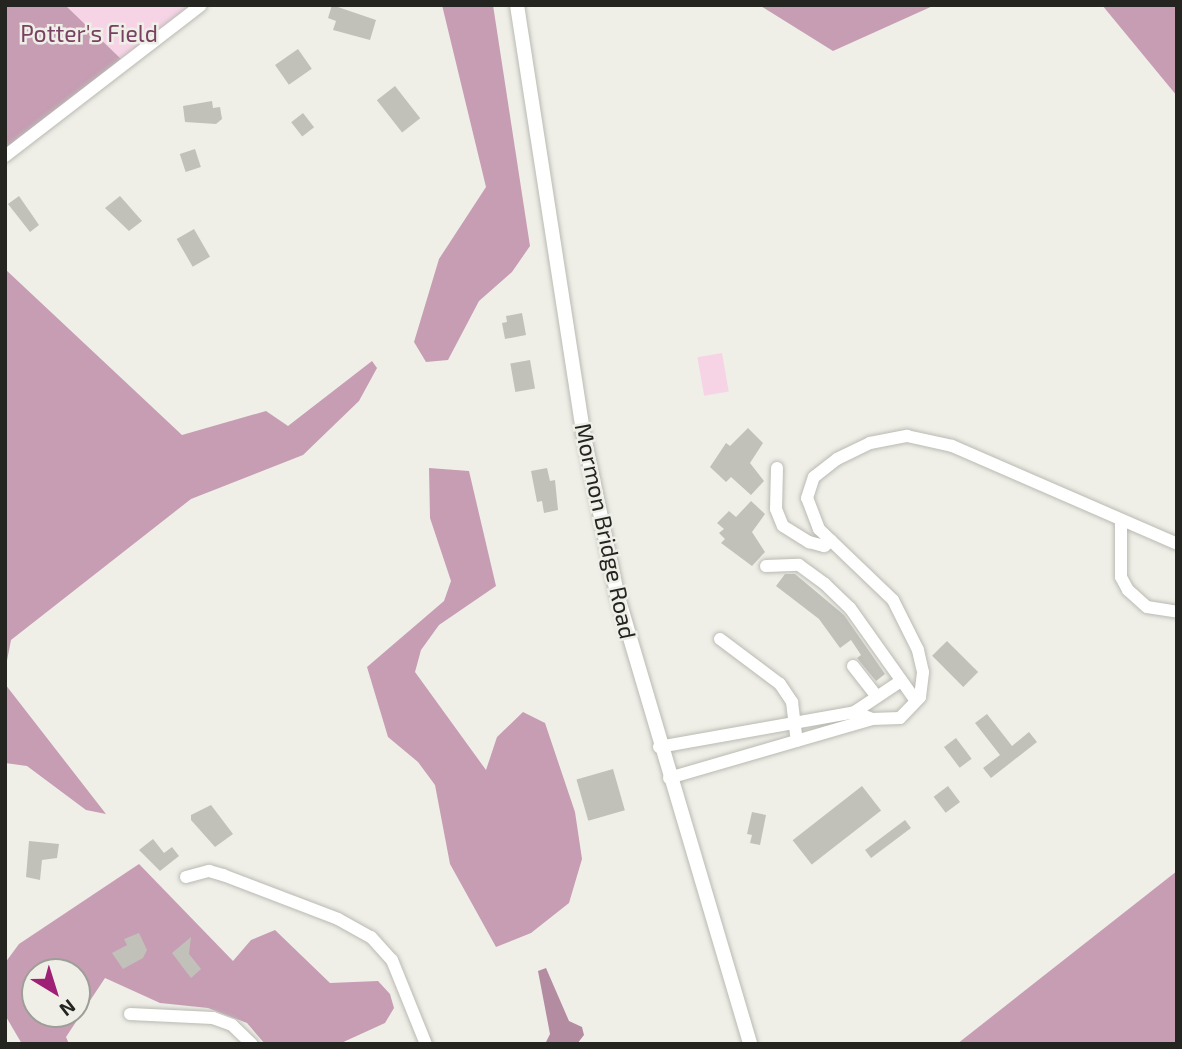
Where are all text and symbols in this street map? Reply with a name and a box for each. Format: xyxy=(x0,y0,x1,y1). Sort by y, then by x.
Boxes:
park label: Potter's Field xyxy=(20,19,158,47)
street label: Mormon Bridge Road xyxy=(570,421,642,641)
north arrow xyxy=(21,958,91,1028)
text: N xyxy=(56,995,80,1022)

